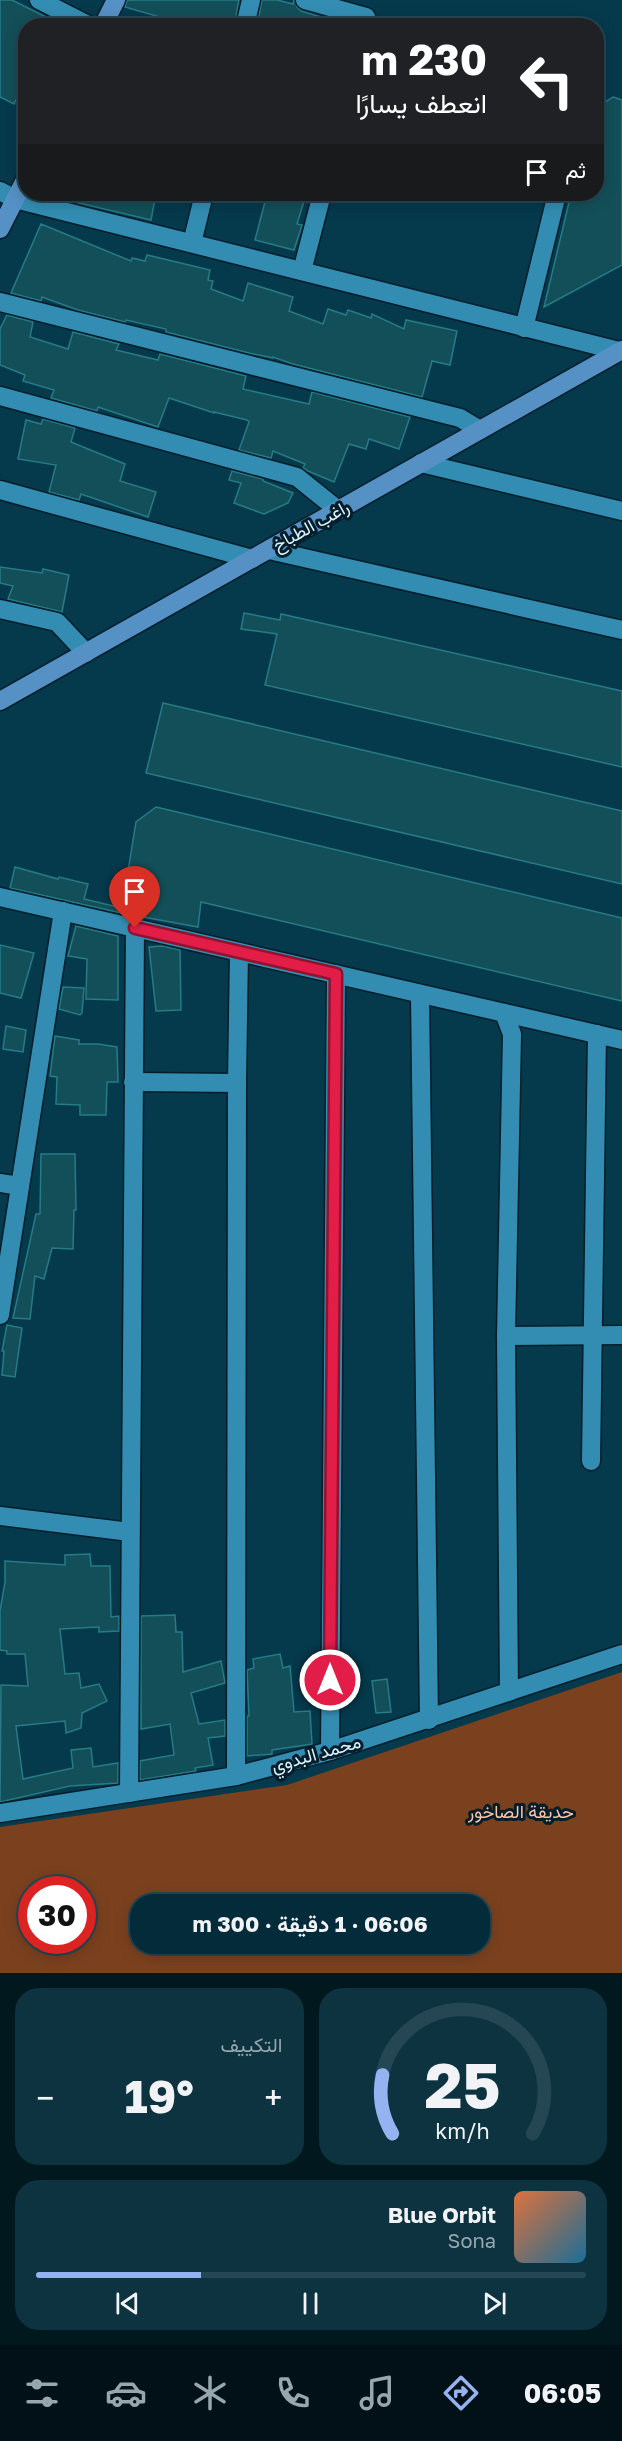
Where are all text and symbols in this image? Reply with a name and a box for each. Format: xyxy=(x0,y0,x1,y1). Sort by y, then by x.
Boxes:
text: 230 m xyxy=(361,34,487,84)
icon: left xyxy=(508,42,586,120)
text: انعطف يسارًا xyxy=(356,87,487,119)
icon: arrive xyxy=(520,156,553,189)
text: ثم xyxy=(565,156,586,183)
street label: راغب الطباخ xyxy=(268,495,354,557)
pin xyxy=(109,866,160,928)
icon: arrive xyxy=(118,875,151,908)
position arrow xyxy=(298,1648,362,1712)
street label: محمد البدوي xyxy=(268,1730,364,1781)
park label: حديقة الصاخور xyxy=(467,1800,574,1823)
speed limit sign: 30 xyxy=(18,1876,96,1954)
text: 06:06 · 1 دقيقة · 300 m xyxy=(192,1910,428,1937)
text: التكييف xyxy=(220,2032,283,2056)
text: 25 xyxy=(425,2047,501,2122)
text: 19° xyxy=(125,2069,194,2123)
text: − xyxy=(36,2078,54,2117)
text: + xyxy=(264,2078,283,2117)
text: km/h xyxy=(435,2118,490,2144)
text: Blue Orbit xyxy=(388,2201,496,2228)
text: Sona xyxy=(448,2228,496,2252)
icon: previous xyxy=(111,2287,144,2320)
icon: pause xyxy=(294,2287,327,2320)
icon: next xyxy=(478,2287,511,2320)
icon: filters xyxy=(21,2372,63,2414)
icon: car xyxy=(105,2372,147,2414)
icon: climate xyxy=(189,2372,231,2414)
icon: phone xyxy=(272,2372,314,2414)
icon: music xyxy=(356,2372,398,2414)
icon: directions xyxy=(440,2372,482,2414)
text: 06:05 xyxy=(524,2377,601,2409)

